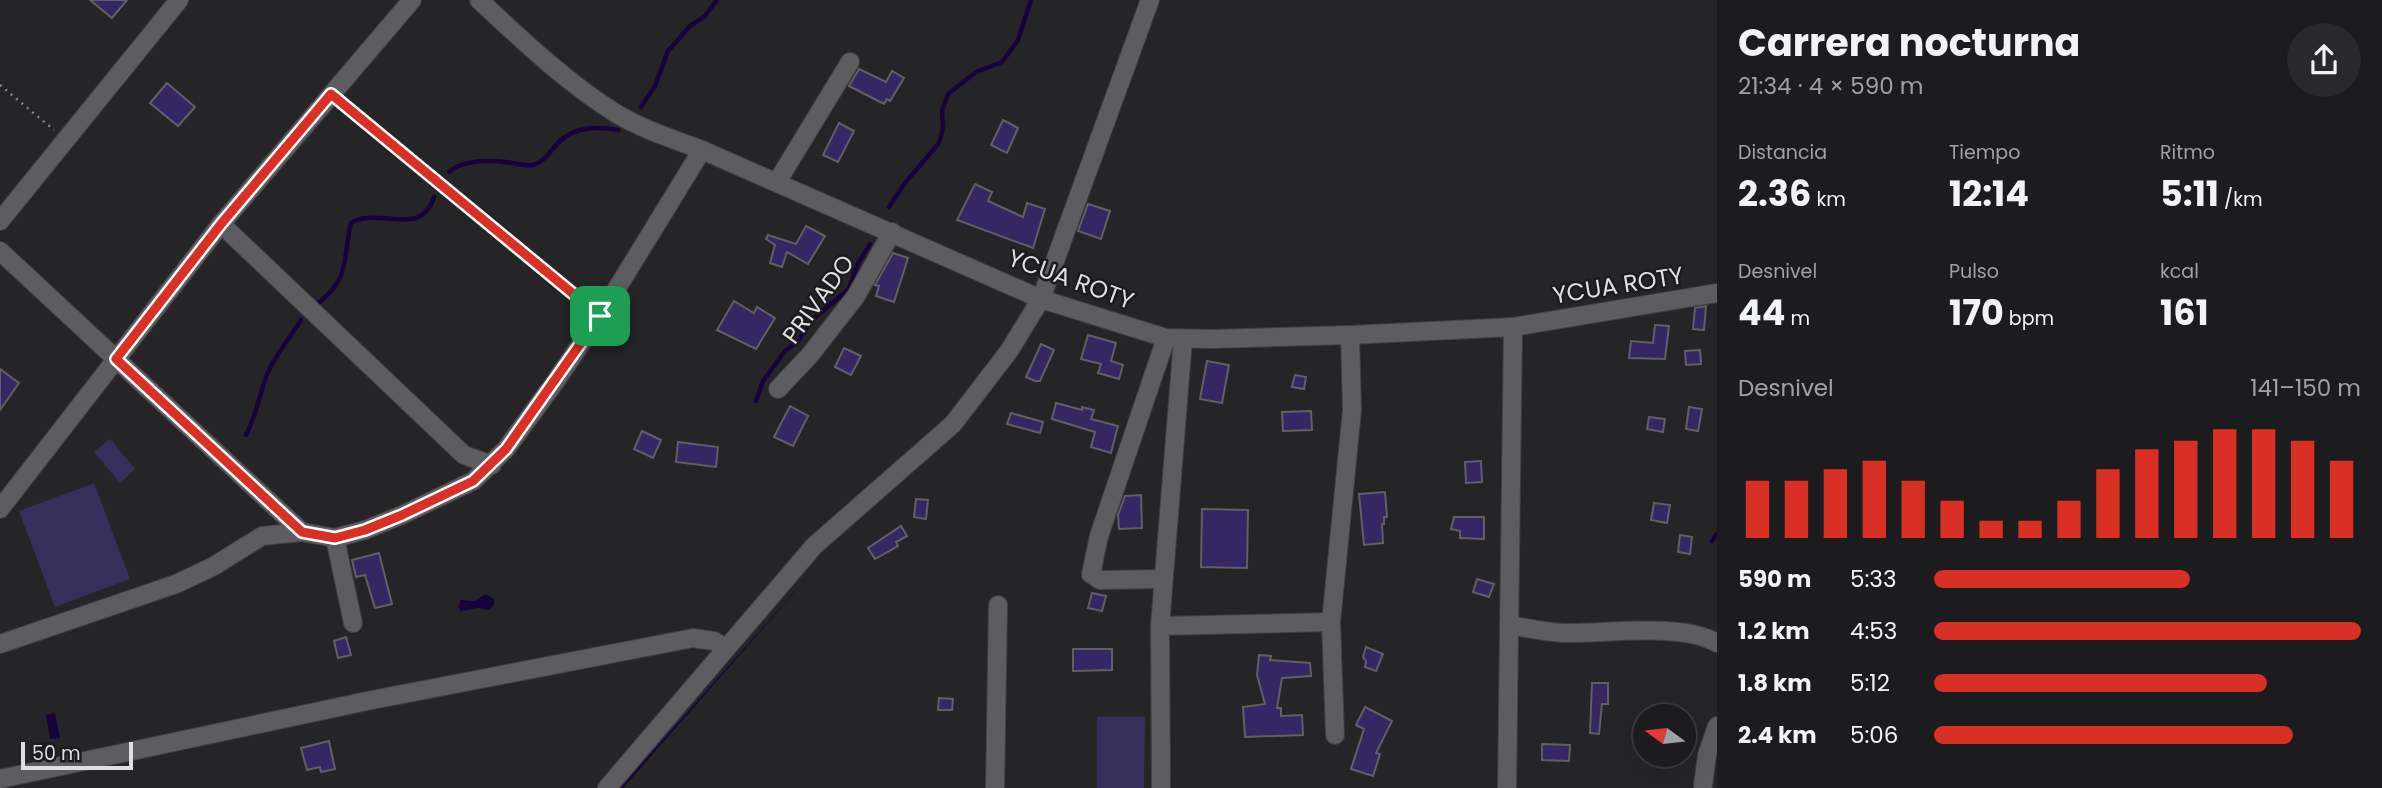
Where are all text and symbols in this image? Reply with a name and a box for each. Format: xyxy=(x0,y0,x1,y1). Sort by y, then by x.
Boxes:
text: Carrera nocturna xyxy=(1738,16,2080,69)
button: share xyxy=(2287,23,2361,97)
text: 21:34 · 4 × 590 m xyxy=(1738,70,1923,102)
text: Distancia xyxy=(1738,139,1827,166)
text: Tiempo xyxy=(1949,139,2020,166)
text: Ritmo xyxy=(2160,139,2215,166)
text: 2.36 xyxy=(1738,169,1811,218)
text: 12:14 xyxy=(1949,169,2029,218)
text: 5:11 xyxy=(2160,169,2219,218)
text: km xyxy=(1811,186,1846,213)
text: /km xyxy=(2219,186,2263,213)
street label: YCUA ROTY xyxy=(1003,241,1139,317)
street label: PRIVADO xyxy=(774,248,862,350)
street label: YCUA ROTY xyxy=(1550,258,1686,312)
text: Desnivel xyxy=(1738,258,1817,285)
text: Pulso xyxy=(1949,258,1999,285)
text: kcal xyxy=(2160,258,2199,285)
pin xyxy=(570,286,630,346)
text: 44 xyxy=(1738,288,1785,337)
text: 170 xyxy=(1949,288,2004,337)
text: 161 xyxy=(2160,288,2209,337)
icon: arrive xyxy=(581,297,619,335)
text: m xyxy=(1785,305,1810,332)
text: bpm xyxy=(2004,305,2054,332)
text: Desnivel xyxy=(1738,372,1834,404)
text: 141–150 m xyxy=(2250,372,2361,404)
text: 590 m xyxy=(1738,563,1811,595)
text: 5:33 xyxy=(1850,563,1896,595)
text: 1.2 km xyxy=(1738,615,1810,647)
text: 4:53 xyxy=(1850,615,1897,647)
text: 1.8 km xyxy=(1738,667,1812,699)
text: 5:12 xyxy=(1850,667,1890,699)
north arrow xyxy=(1633,704,1696,766)
map controls xyxy=(1633,704,1696,767)
text: 2.4 km xyxy=(1738,719,1817,751)
text: 5:06 xyxy=(1850,719,1898,751)
scale bar xyxy=(21,739,133,771)
text: 50 m xyxy=(32,740,81,767)

